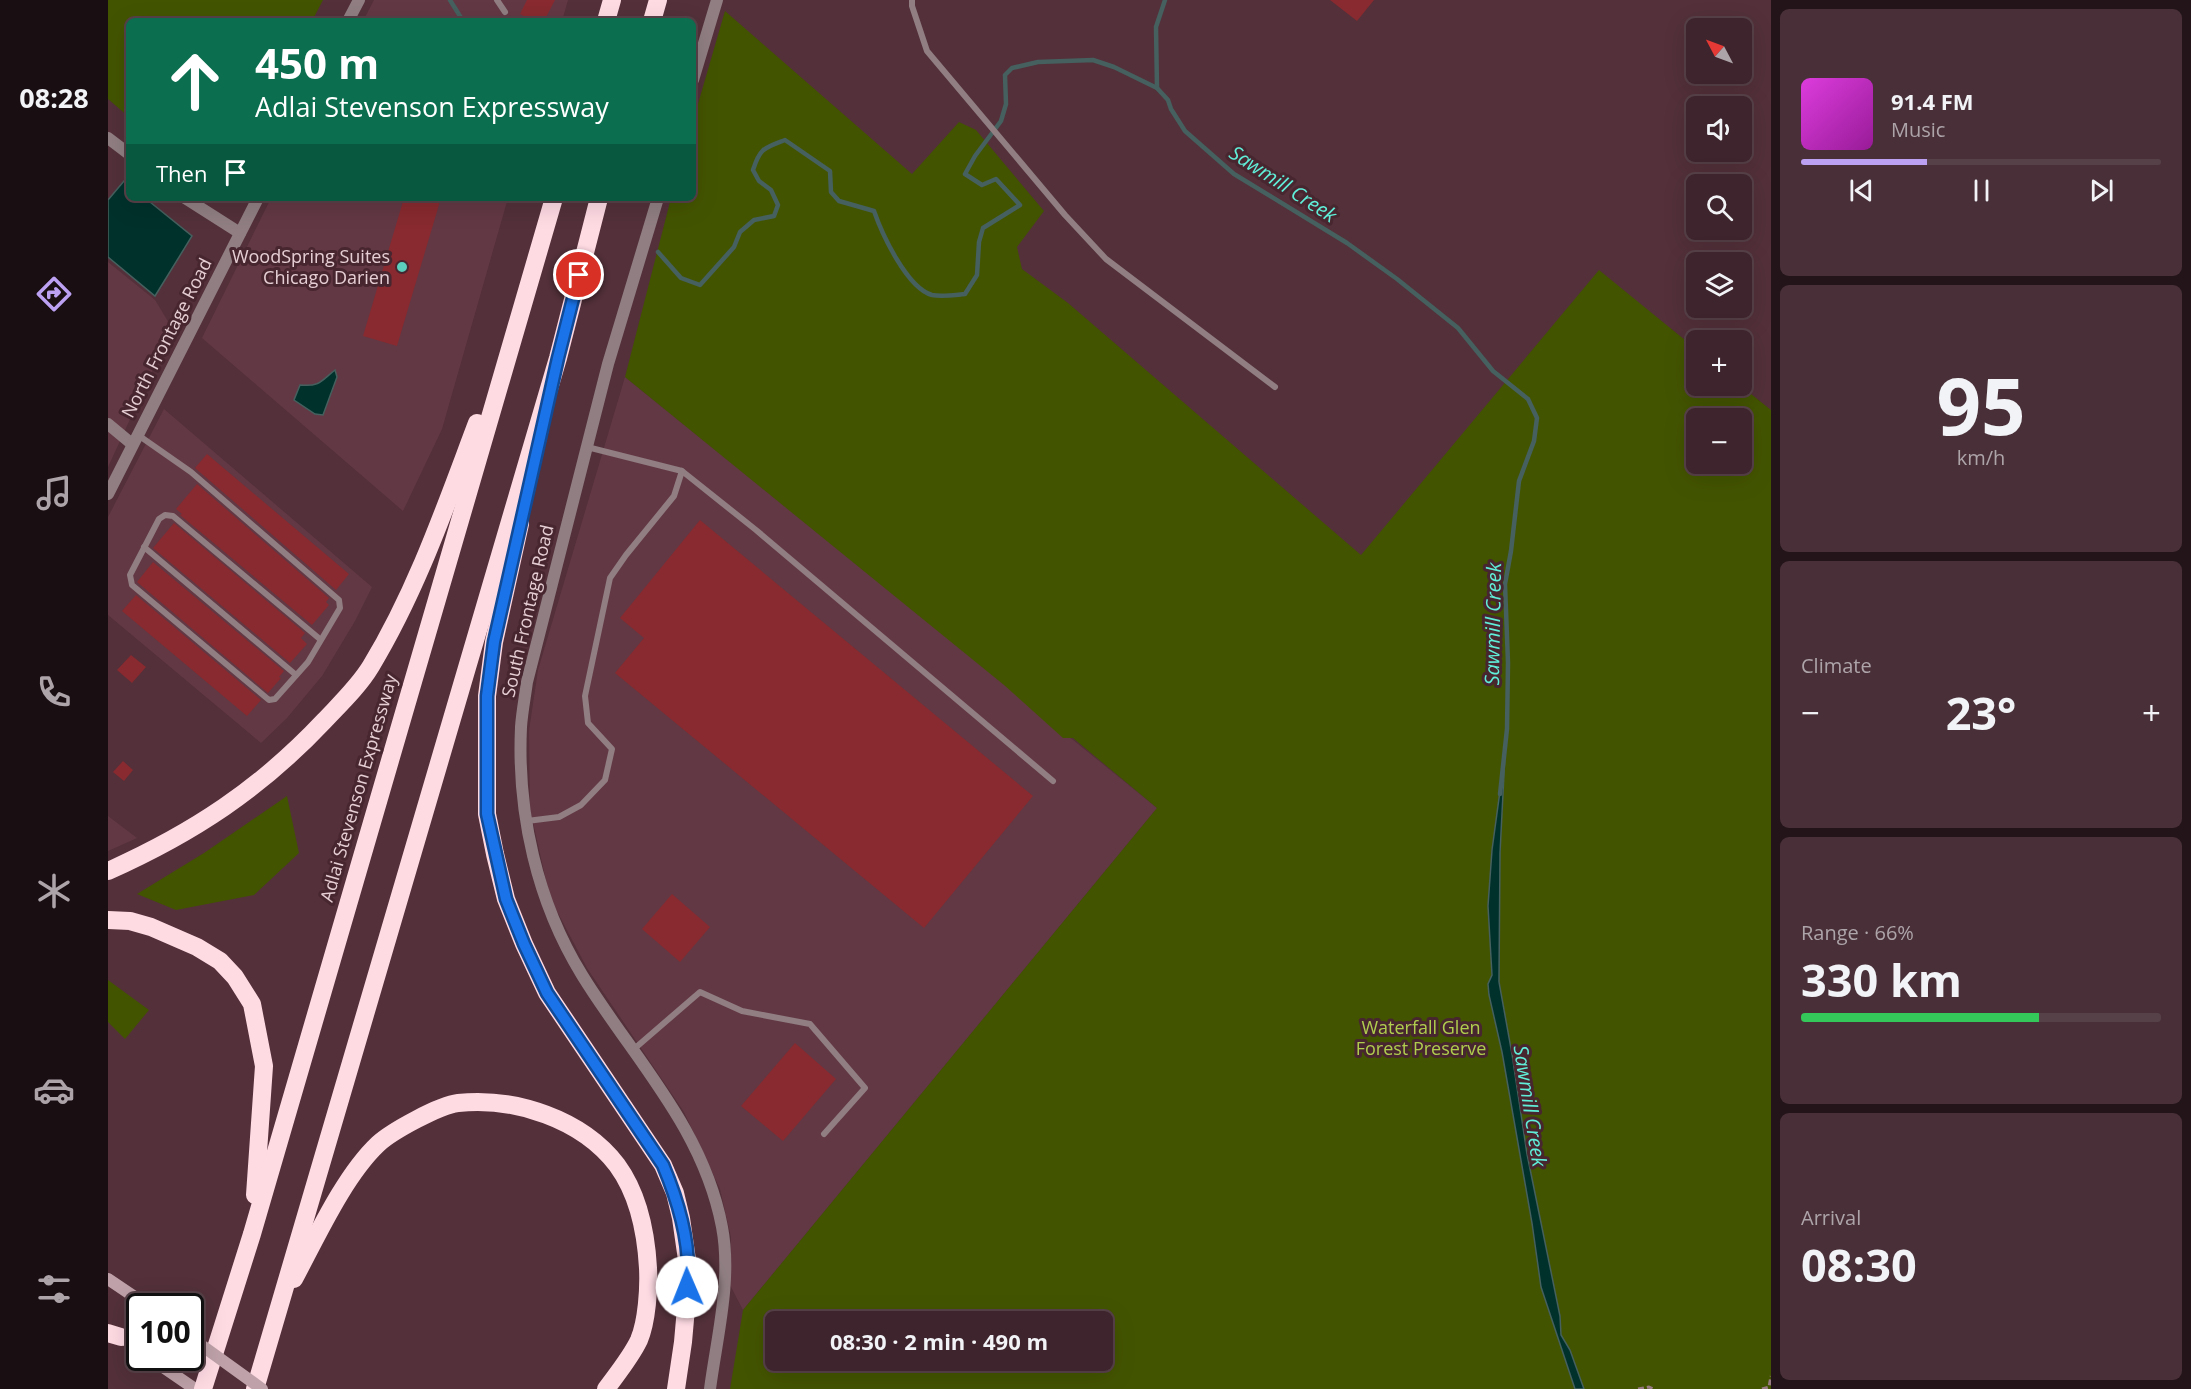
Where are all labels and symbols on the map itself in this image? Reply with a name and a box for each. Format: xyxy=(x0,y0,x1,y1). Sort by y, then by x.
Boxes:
north arrow xyxy=(1686,18,1752,84)
water label: Sawmill Creek xyxy=(1224,139,1343,229)
place label: WoodSpring Suites Chicago Darien xyxy=(232,244,390,289)
pin xyxy=(553,249,604,300)
street label: North Frontage Road xyxy=(115,254,217,422)
marker: WoodSpring Suites Chicago Darien xyxy=(395,260,409,274)
street label: South Frontage Road xyxy=(496,522,559,699)
water label: Sawmill Creek xyxy=(1478,561,1507,686)
street label: Adlai Stevenson Expressway xyxy=(314,670,402,904)
park label: Waterfall Glen Forest Preserve xyxy=(1356,1015,1486,1060)
water label: Sawmill Creek xyxy=(1508,1043,1554,1170)
position arrow xyxy=(655,1255,719,1319)
speed limit sign: 100 xyxy=(126,1293,204,1371)

